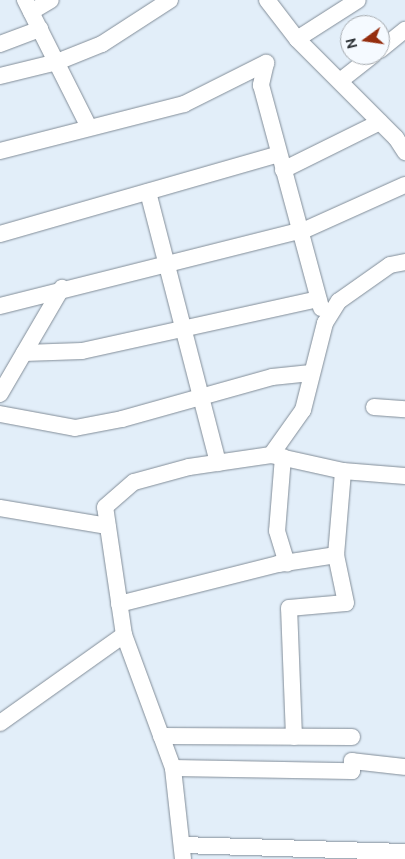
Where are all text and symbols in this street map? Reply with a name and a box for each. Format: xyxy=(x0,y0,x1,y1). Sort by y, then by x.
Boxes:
north arrow xyxy=(340,15,390,65)
text: N xyxy=(342,36,360,50)

